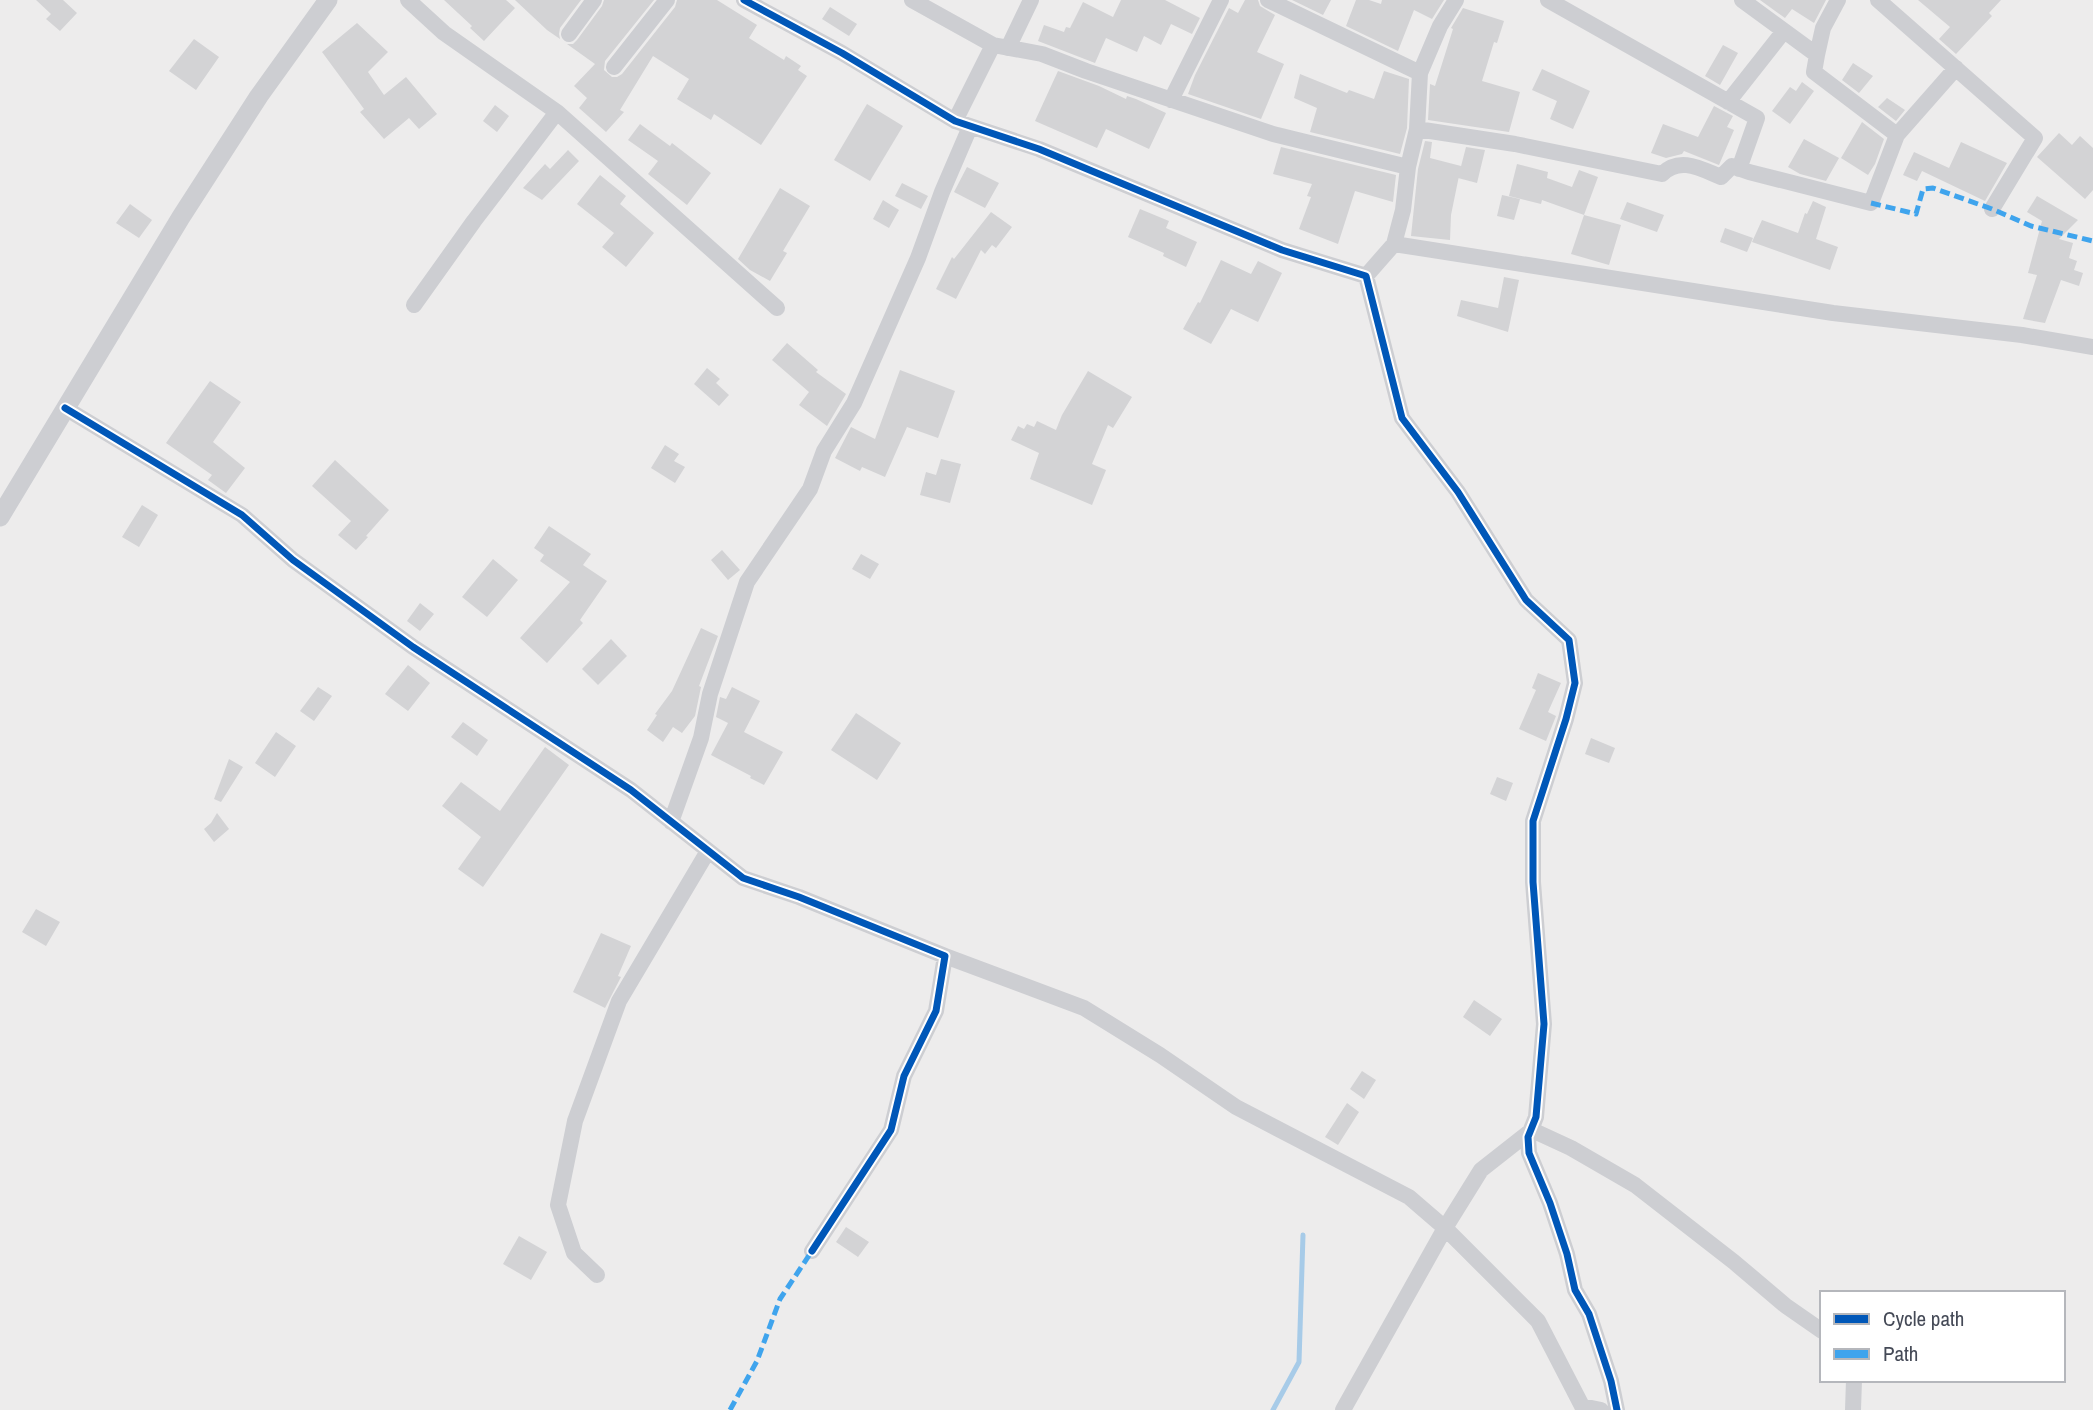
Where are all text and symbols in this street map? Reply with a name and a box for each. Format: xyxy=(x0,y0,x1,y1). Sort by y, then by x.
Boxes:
legend xyxy=(1820,1291,2065,1382)
text: Cycle path xyxy=(1883,1304,1964,1333)
text: Path xyxy=(1883,1339,1918,1368)

